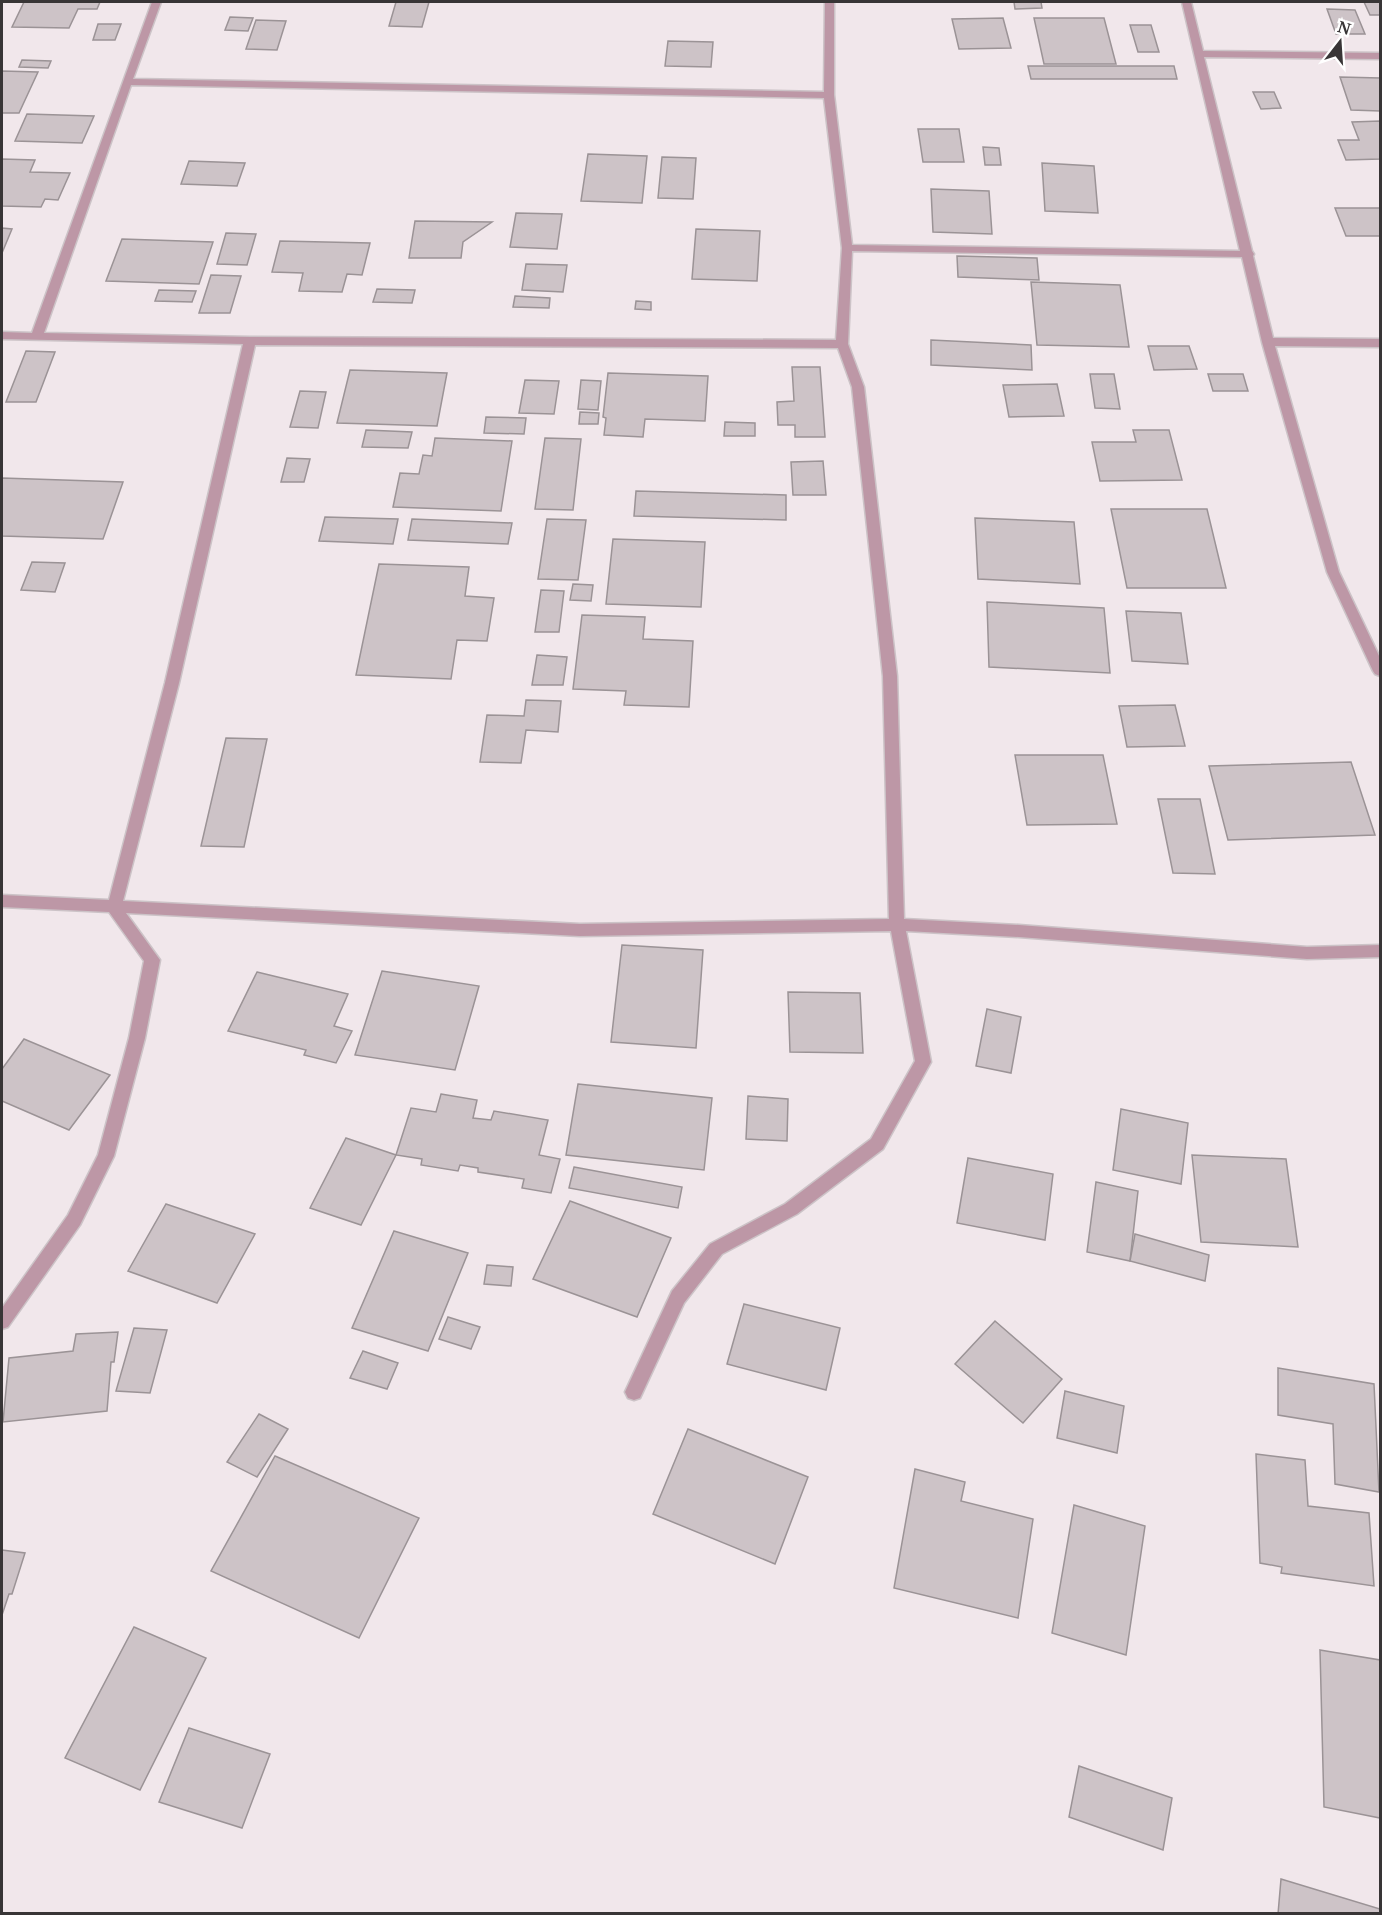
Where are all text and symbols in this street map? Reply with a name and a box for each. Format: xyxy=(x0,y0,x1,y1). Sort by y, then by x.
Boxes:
north arrow xyxy=(1310,12,1370,72)
text: N xyxy=(1335,15,1354,40)

